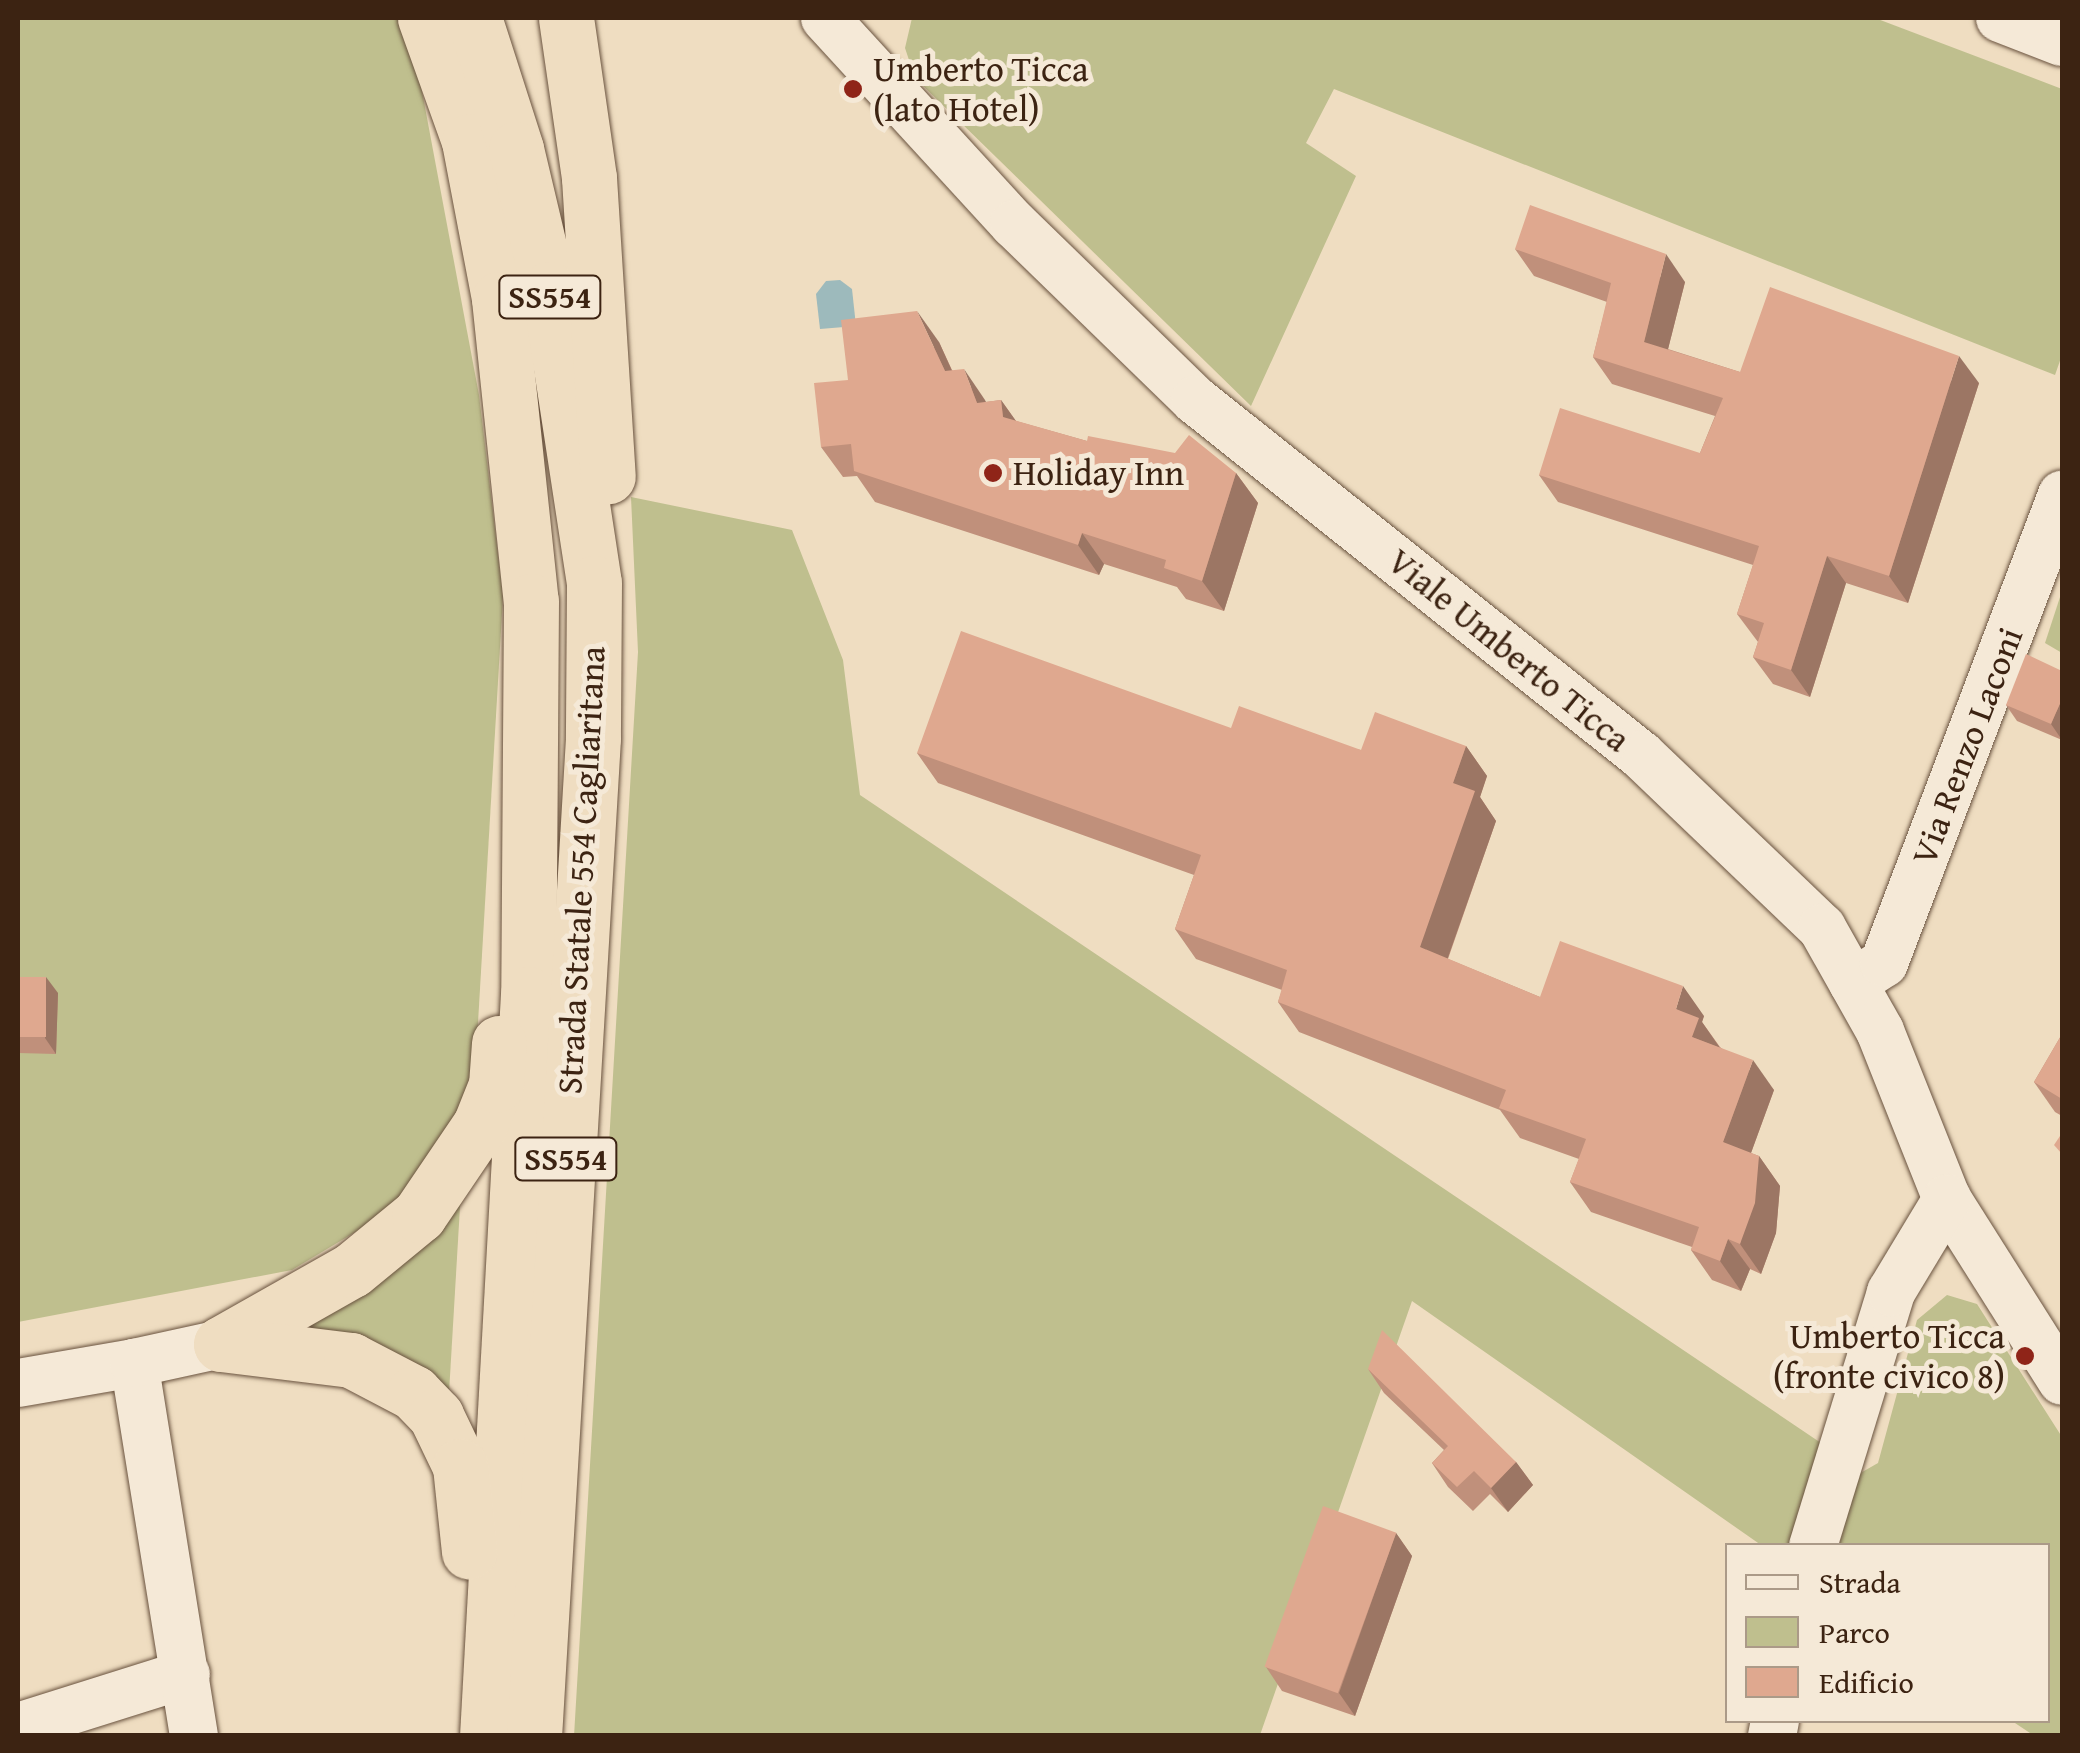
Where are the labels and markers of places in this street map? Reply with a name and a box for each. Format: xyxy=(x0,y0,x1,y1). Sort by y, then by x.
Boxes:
place label: Umberto Ticca (lato Hotel) xyxy=(873,48,1089,130)
marker: Umberto Ticca (lato Hotel) xyxy=(842,78,864,100)
place label: Holiday Inn xyxy=(1013,452,1184,494)
marker: Holiday Inn xyxy=(982,462,1004,484)
place label: Umberto Ticca (fronte civico 8) xyxy=(1773,1315,2005,1397)
marker: Umberto Ticca (fronte civico 8) xyxy=(2014,1345,2036,1367)

